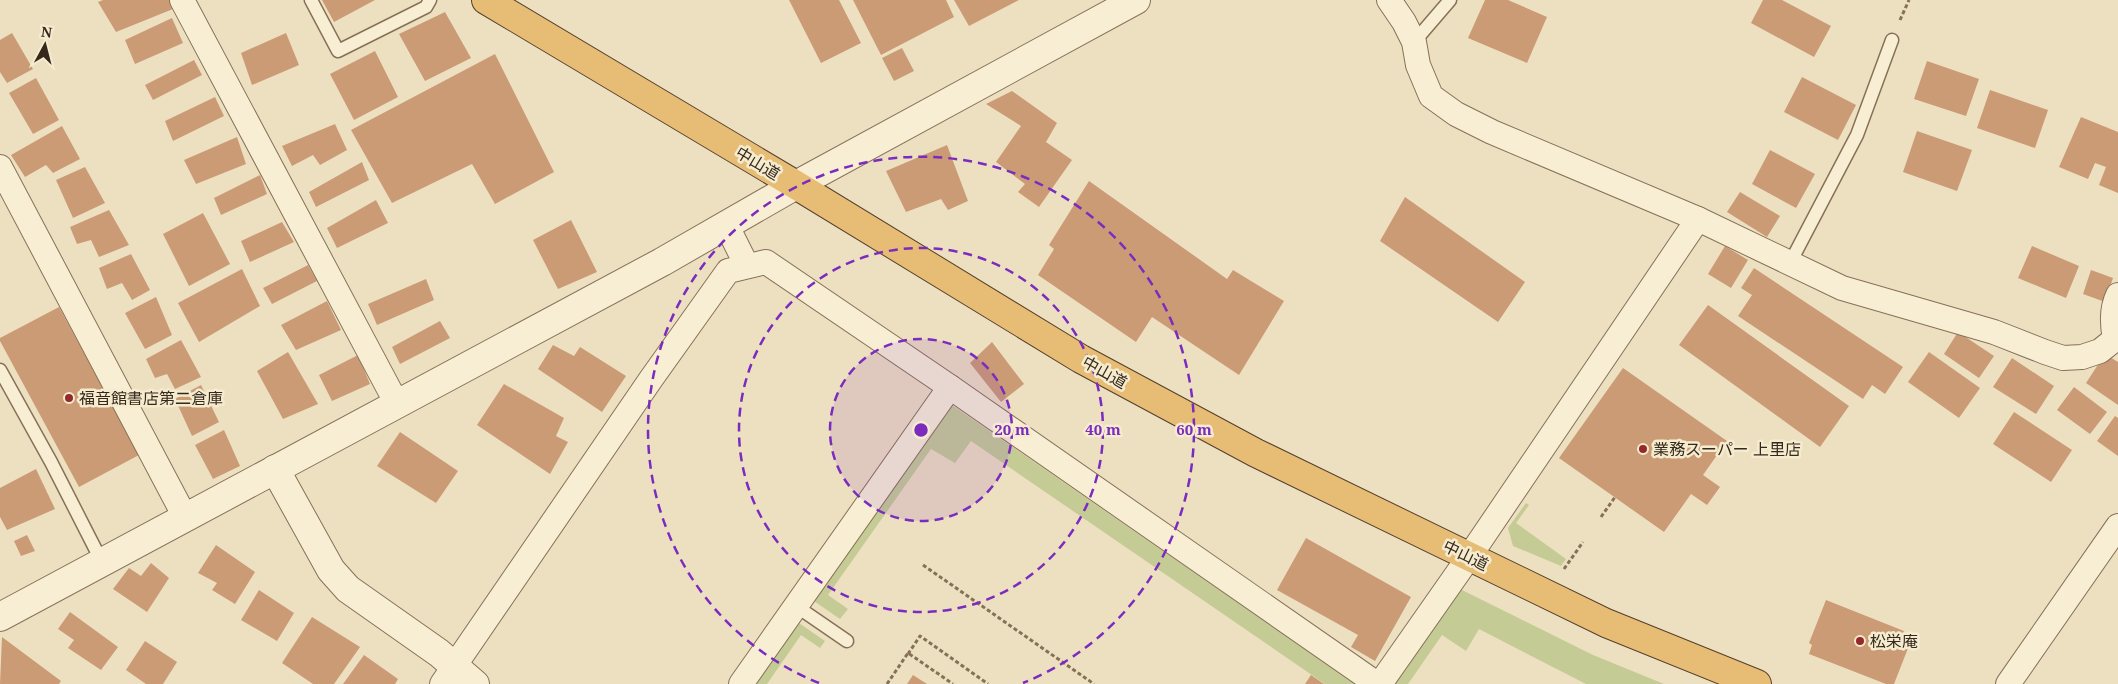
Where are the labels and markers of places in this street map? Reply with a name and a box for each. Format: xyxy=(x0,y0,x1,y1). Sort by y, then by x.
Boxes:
place label: 福音館書店第二倉庫 xyxy=(79,387,223,409)
marker: 福音館書店第二倉庫 xyxy=(63,392,75,404)
centre of rings xyxy=(912,421,930,439)
place label: 業務スーパー 上里店 xyxy=(1653,438,1801,460)
marker: 業務スーパー 上里店 xyxy=(1637,443,1649,455)
place label: 松栄庵 xyxy=(1870,630,1918,652)
marker: 松栄庵 xyxy=(1854,635,1866,647)

